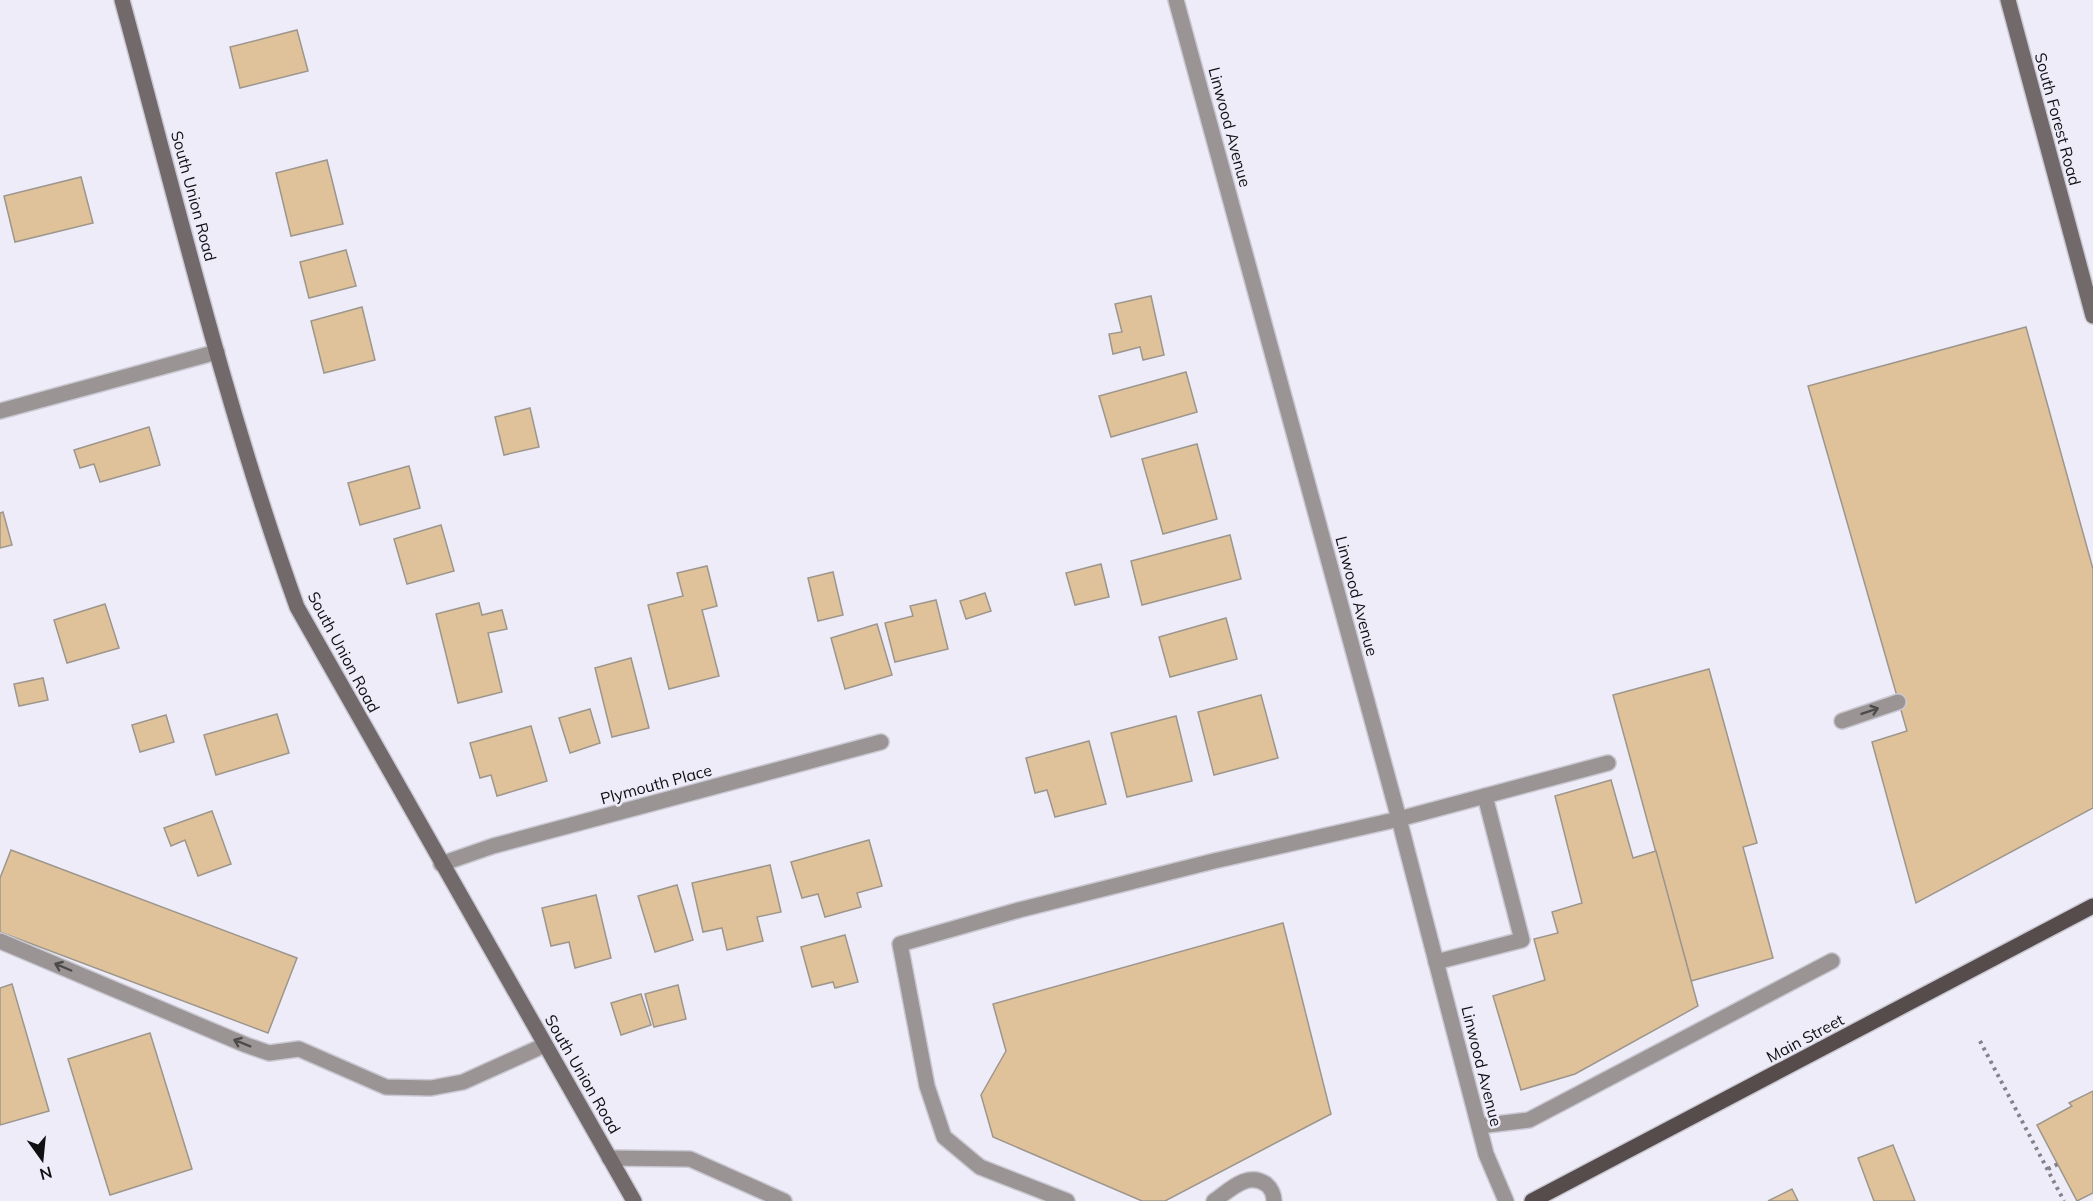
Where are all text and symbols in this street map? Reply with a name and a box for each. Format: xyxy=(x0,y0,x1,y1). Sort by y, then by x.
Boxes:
street label: South Forest Road xyxy=(2031,50,2085,188)
street label: Linwood Avenue xyxy=(1204,65,1256,189)
street label: South Union Road xyxy=(167,129,221,263)
street label: Linwood Avenue xyxy=(1331,534,1383,658)
street label: South Union Road xyxy=(304,588,384,716)
one-way arrow xyxy=(1860,705,1879,716)
street label: Plymouth Place xyxy=(598,760,714,808)
one-way arrow xyxy=(54,961,72,972)
street label: Linwood Avenue xyxy=(1457,1004,1507,1128)
street label: Main Street xyxy=(1763,1009,1848,1067)
street label: South Union Road xyxy=(541,1011,625,1137)
one-way arrow xyxy=(234,1037,252,1048)
north arrow xyxy=(12,1129,72,1189)
text: N xyxy=(37,1162,54,1185)

